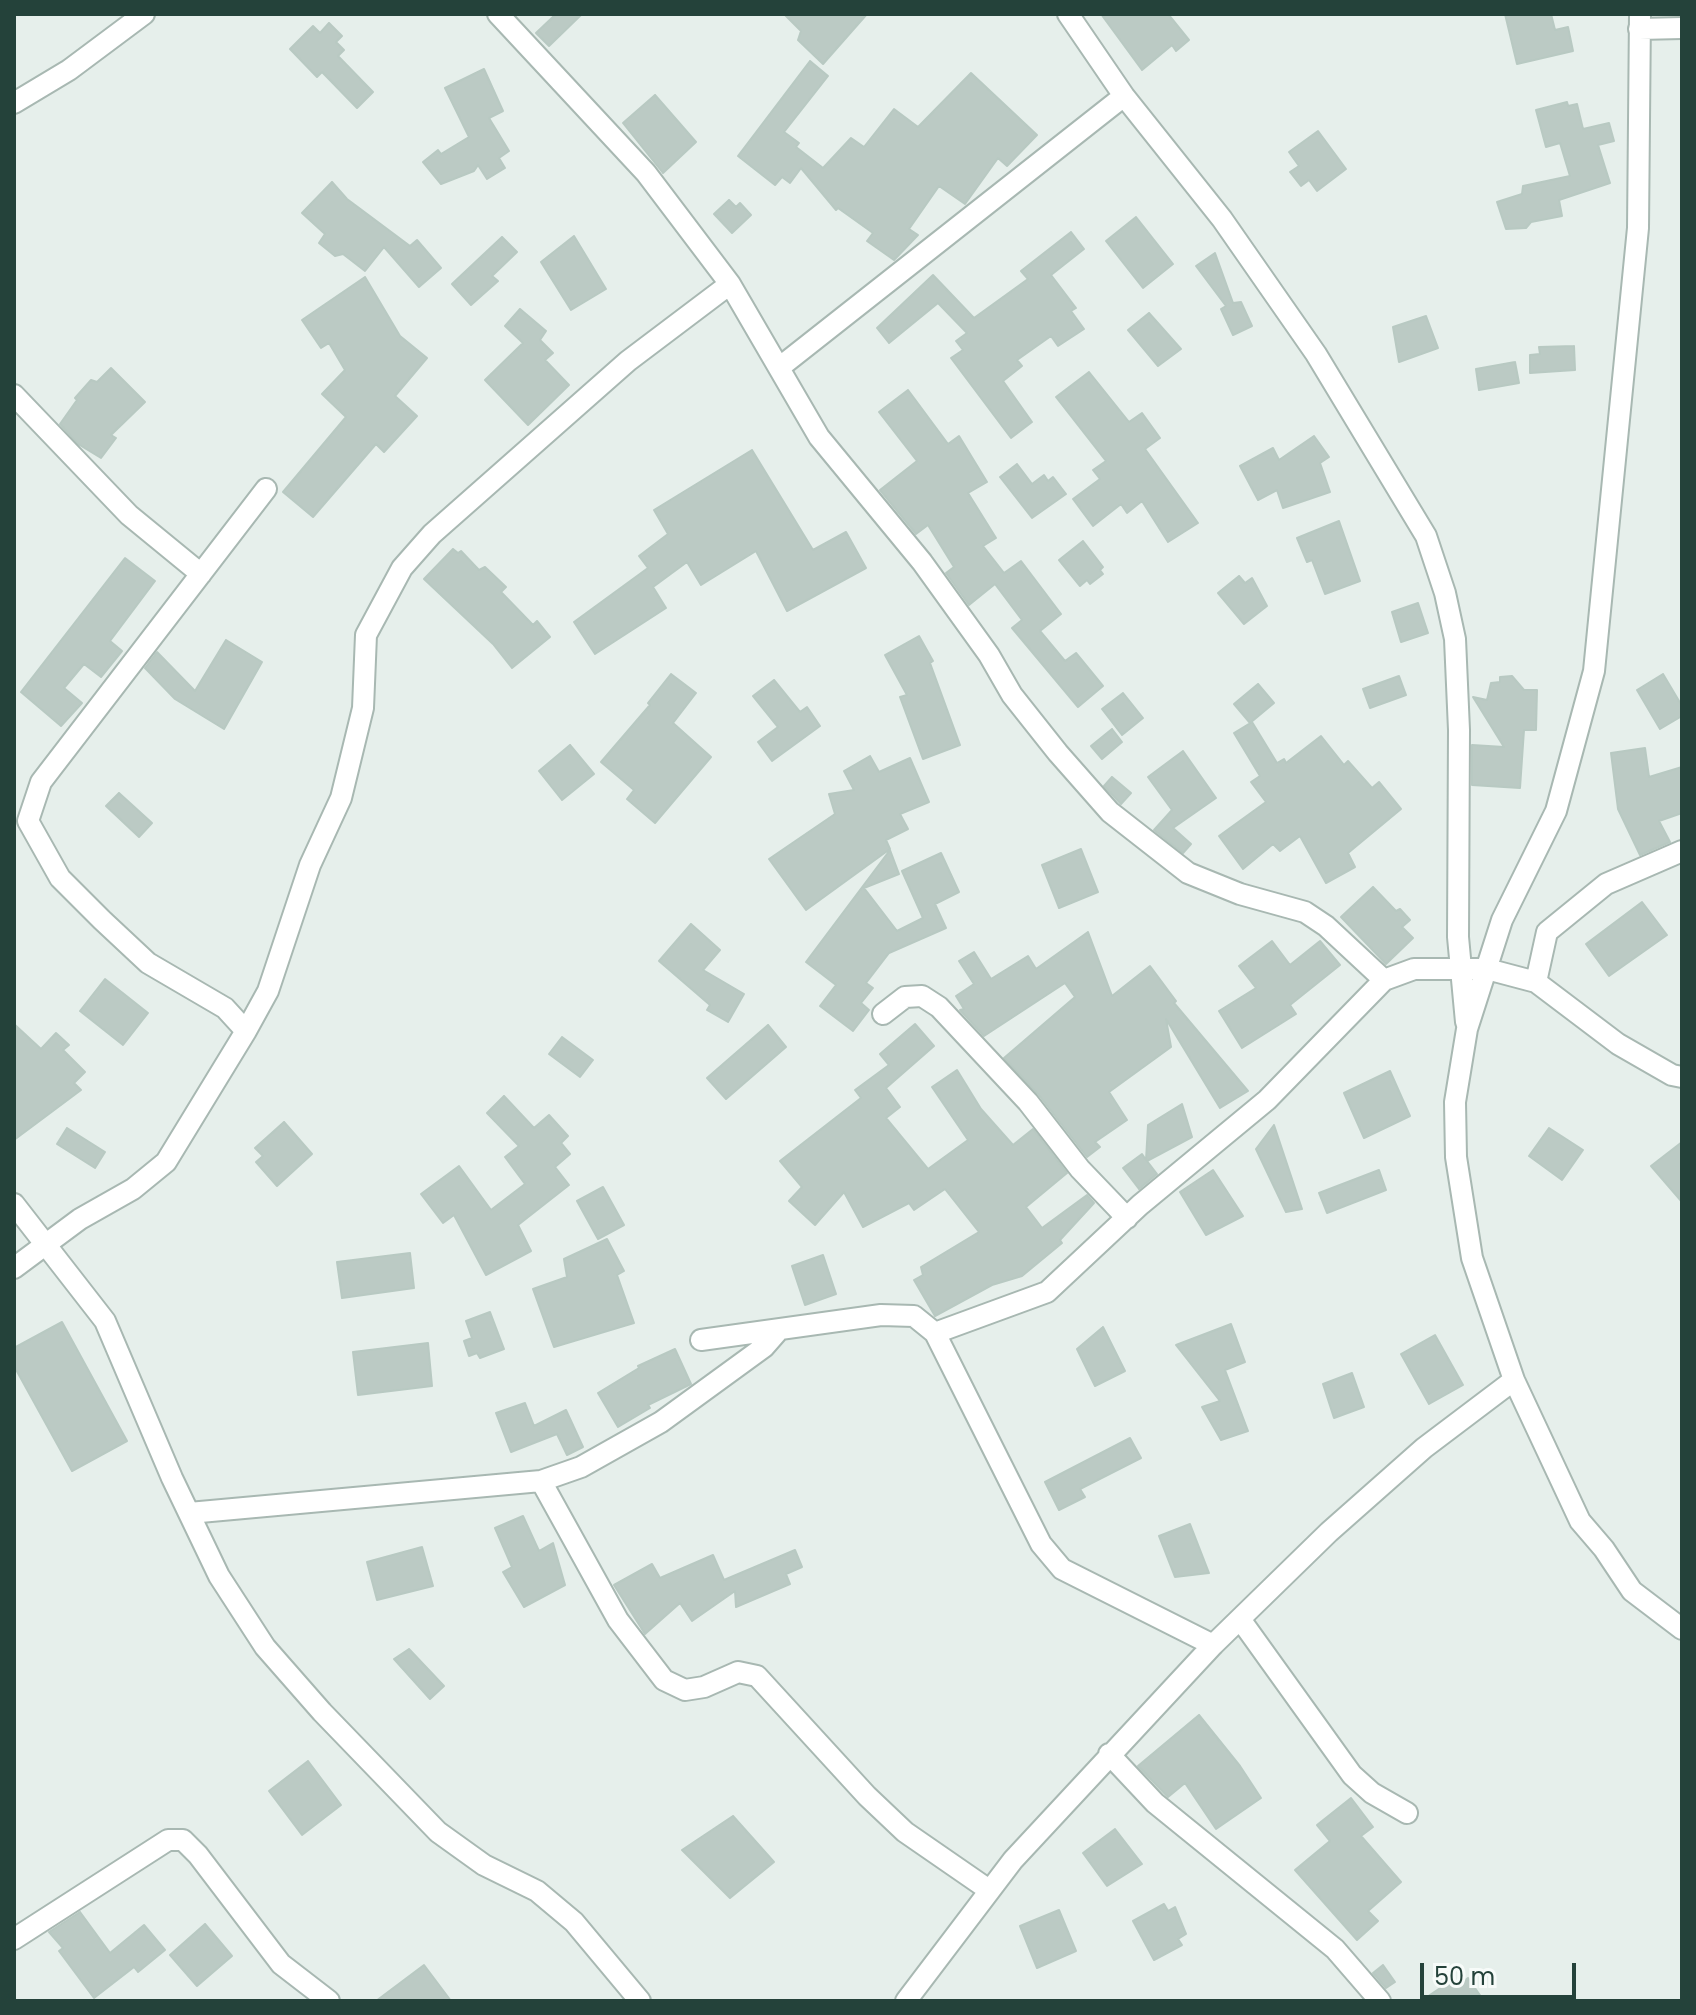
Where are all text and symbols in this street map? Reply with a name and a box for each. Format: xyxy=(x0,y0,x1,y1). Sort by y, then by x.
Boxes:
scale bar xyxy=(1424,1947,1580,1997)
text: 50 m xyxy=(1434,1960,1495,1993)

